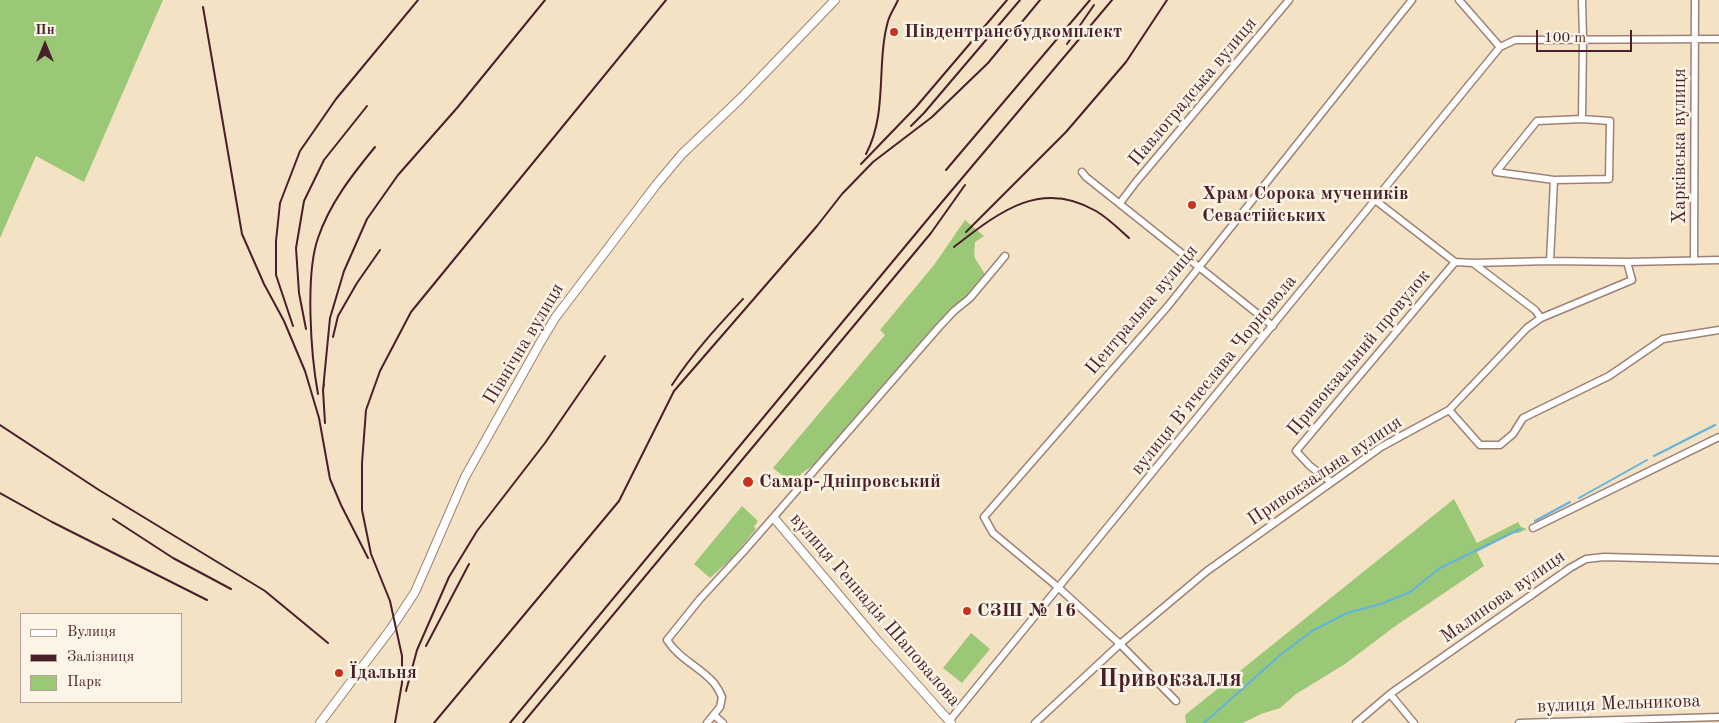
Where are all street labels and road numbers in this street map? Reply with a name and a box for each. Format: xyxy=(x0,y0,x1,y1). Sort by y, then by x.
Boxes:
street label: Павлоградська вулиця xyxy=(1124,13,1262,171)
street label: Харківська вулиця xyxy=(1669,68,1691,224)
street label: Центральна вулиця xyxy=(1081,240,1203,380)
street label: Привокзальний провулок xyxy=(1283,265,1435,441)
street label: вулиця В'ячеслава Чорновола xyxy=(1126,270,1302,480)
street label: Північна вулиця xyxy=(479,279,569,409)
street label: Привокзальна вулиця xyxy=(1243,411,1407,531)
street label: вулиця Геннадія Шаповалова xyxy=(785,508,965,712)
street label: Малинова вулиця xyxy=(1436,546,1570,648)
street label: вулиця Мельникова xyxy=(1537,690,1701,718)

